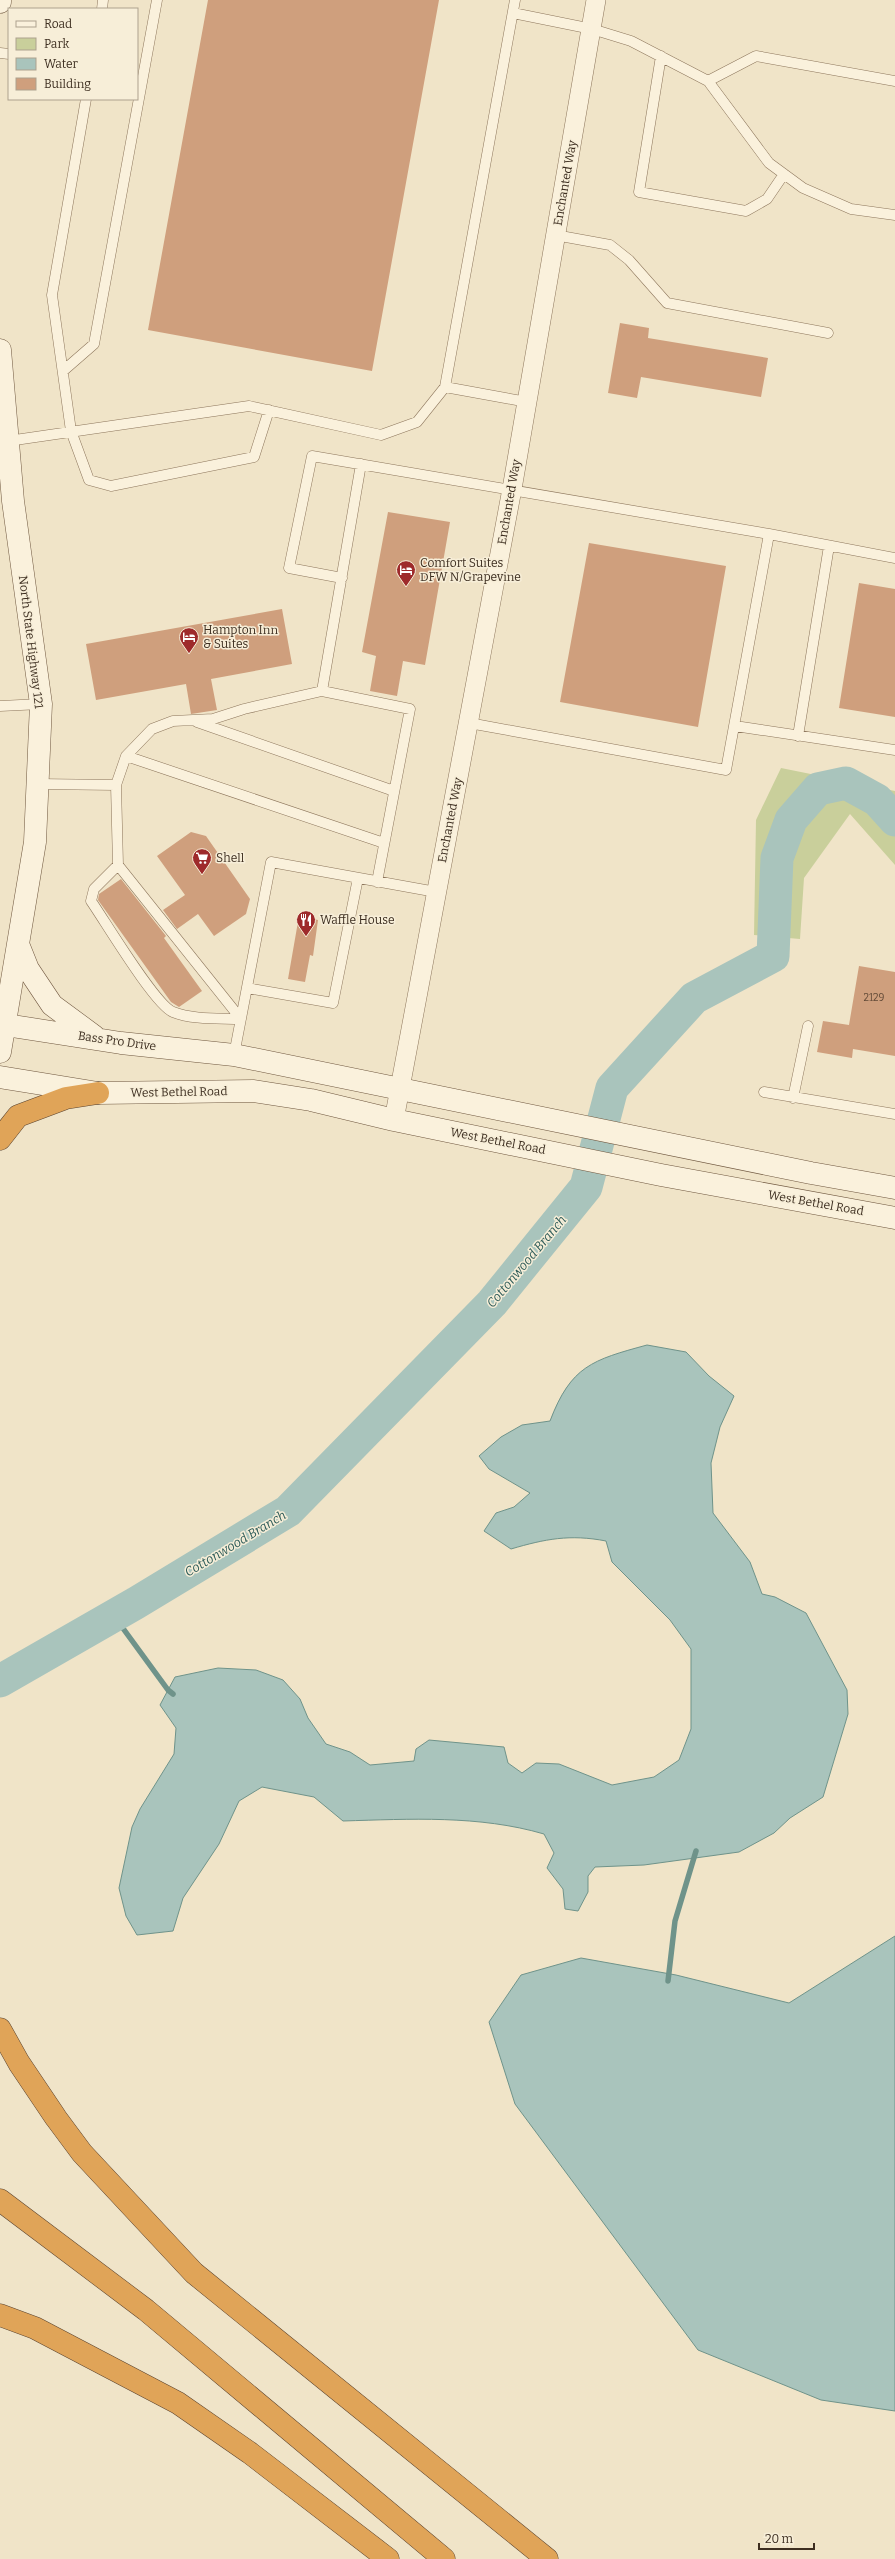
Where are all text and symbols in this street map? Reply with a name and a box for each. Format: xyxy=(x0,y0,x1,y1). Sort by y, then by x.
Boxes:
legend xyxy=(8,8,138,100)
text: Road xyxy=(44,17,72,31)
text: Park xyxy=(44,37,70,51)
text: Water xyxy=(44,57,79,71)
text: Building xyxy=(44,77,91,91)
street label: Enchanted Way xyxy=(551,139,580,227)
street label: Enchanted Way xyxy=(495,458,524,546)
place label: Comfort Suites DFW N/Grapevine xyxy=(420,556,521,584)
hotel icon: Comfort Suites DFW N/Grapevine xyxy=(395,559,417,587)
street label: North State Highway 121 xyxy=(16,575,46,709)
place label: Hampton Inn & Suites xyxy=(203,623,278,651)
hotel icon: Hampton Inn & Suites xyxy=(178,626,200,654)
street label: Enchanted Way xyxy=(435,776,465,864)
supermarket icon: Shell xyxy=(191,847,213,875)
place label: Shell xyxy=(216,851,245,865)
restaurant icon: Waffle House xyxy=(295,909,317,937)
place label: Waffle House xyxy=(320,913,395,927)
house number: 2129 xyxy=(864,992,885,1004)
street label: Bass Pro Drive xyxy=(77,1029,157,1053)
street label: West Bethel Road xyxy=(130,1084,228,1100)
street label: West Bethel Road xyxy=(449,1125,547,1157)
street label: West Bethel Road xyxy=(767,1188,865,1218)
water label: Cottonwood Branch xyxy=(484,1212,569,1310)
water label: Cottonwood Branch xyxy=(182,1507,289,1580)
scale bar xyxy=(759,2525,814,2551)
text: 20 m xyxy=(765,2532,794,2546)

